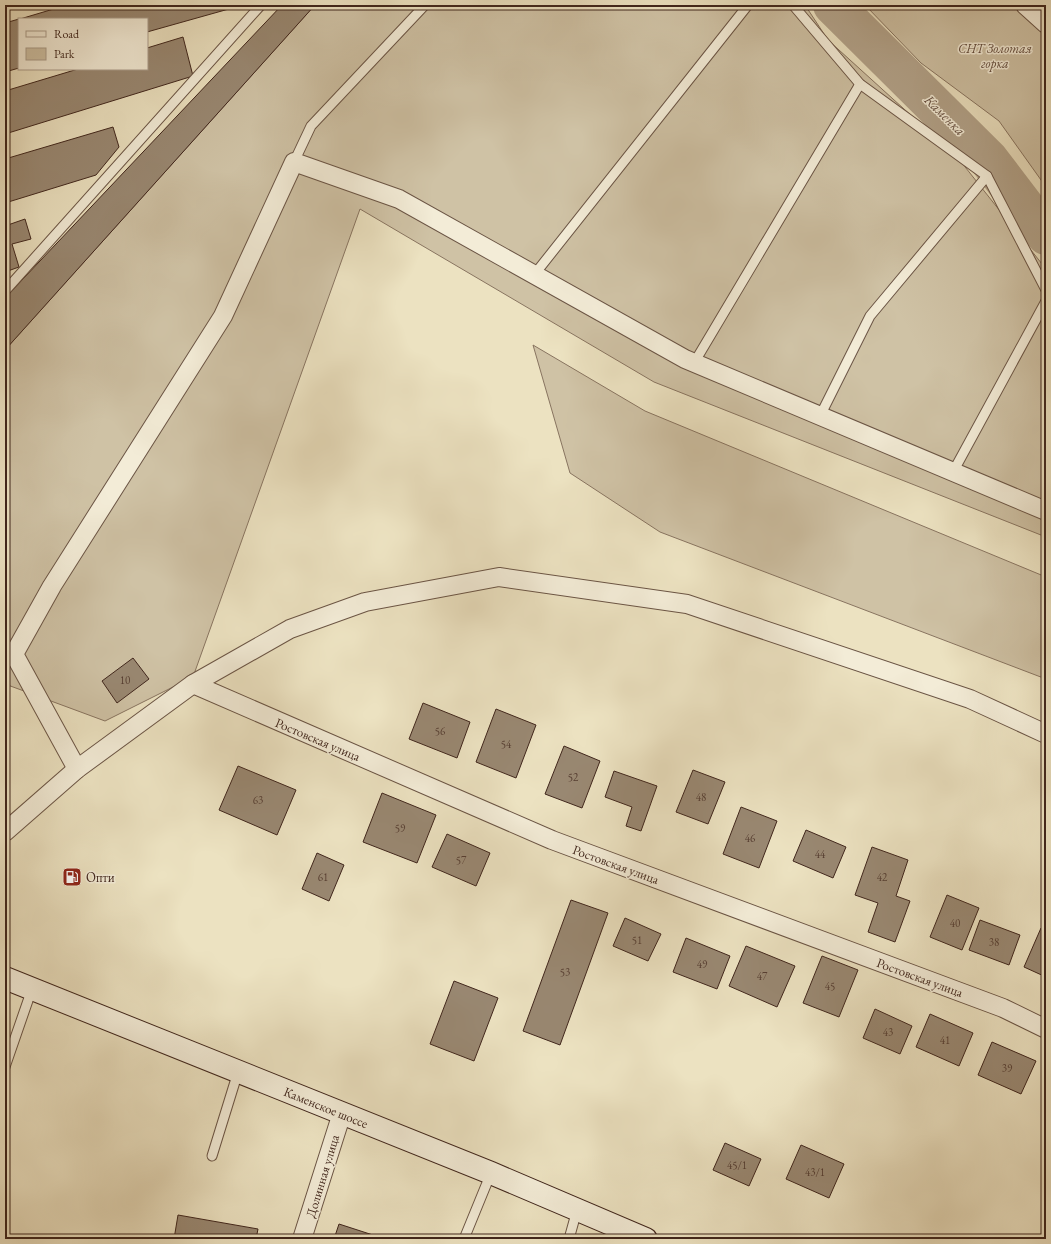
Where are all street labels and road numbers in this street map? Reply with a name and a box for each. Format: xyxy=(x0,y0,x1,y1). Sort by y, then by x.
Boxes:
street label: Ростовская улица xyxy=(273,714,364,765)
street label: Ростовская улица xyxy=(570,841,662,888)
street label: Ростовская улица xyxy=(874,954,966,1001)
street label: Каменское шоссе xyxy=(281,1083,370,1132)
street label: Долинная улица xyxy=(302,1132,343,1220)

